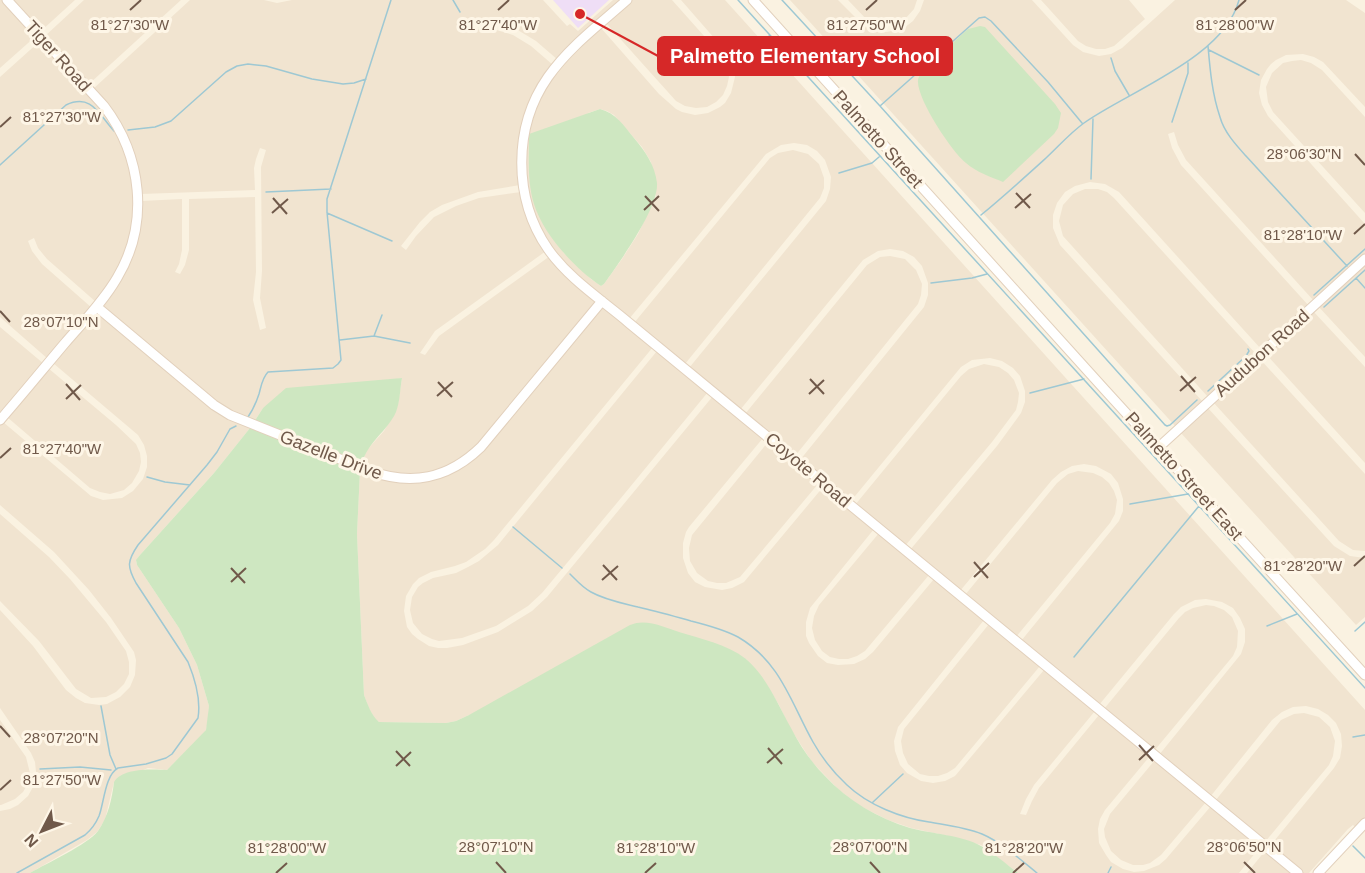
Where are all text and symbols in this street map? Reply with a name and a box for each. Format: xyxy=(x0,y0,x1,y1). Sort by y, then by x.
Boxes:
street label: Tiger Road xyxy=(21,16,95,96)
text: 81°27'30"W xyxy=(91,16,170,33)
text: 81°27'40"W xyxy=(459,16,538,33)
text: 81°27'50"W xyxy=(827,16,906,33)
text: 81°28'00"W xyxy=(1196,16,1275,33)
callout: Palmetto Elementary School xyxy=(658,37,952,75)
text: Palmetto Elementary School xyxy=(670,45,940,67)
street label: Palmetto Street xyxy=(829,86,927,192)
text: 81°27'30"W xyxy=(23,108,102,125)
text: 28°06'30"N xyxy=(1266,145,1342,162)
text: 81°28'10"W xyxy=(1264,226,1343,243)
street label: Audubon Road xyxy=(1211,305,1313,401)
text: 28°07'10"N xyxy=(23,313,99,330)
street label: Palmetto Street East xyxy=(1121,408,1247,544)
street label: Gazelle Drive xyxy=(277,426,385,484)
street label: Coyote Road xyxy=(761,429,855,511)
text: 81°27'40"W xyxy=(23,440,102,457)
text: 81°28'20"W xyxy=(1264,557,1343,574)
text: 28°07'20"N xyxy=(23,729,99,746)
text: 81°27'50"W xyxy=(23,771,102,788)
north arrow xyxy=(12,801,72,861)
text: N xyxy=(21,831,41,851)
text: 28°07'10"N xyxy=(458,838,534,855)
text: 28°07'00"N xyxy=(832,838,908,855)
text: 28°06'50"N xyxy=(1206,838,1282,855)
text: 81°28'00"W xyxy=(248,839,327,856)
text: 81°28'10"W xyxy=(617,839,696,856)
text: 81°28'20"W xyxy=(985,839,1064,856)

